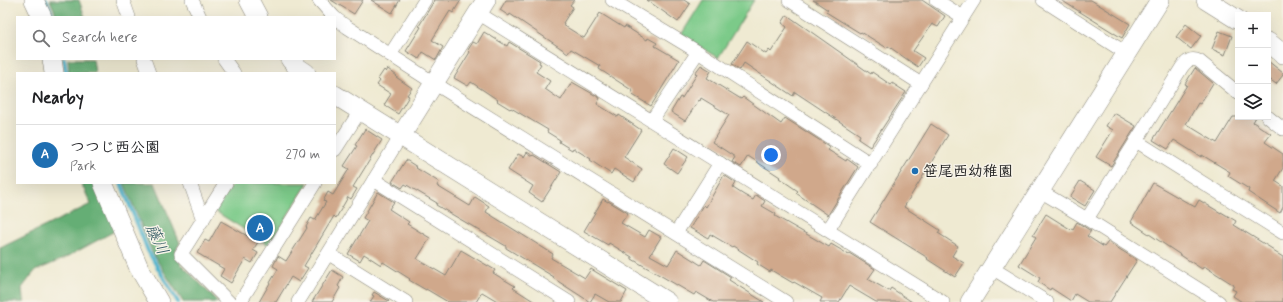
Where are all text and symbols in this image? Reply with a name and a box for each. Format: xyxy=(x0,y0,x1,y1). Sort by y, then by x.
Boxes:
map controls xyxy=(1235,12,1271,120)
button: + xyxy=(1235,12,1271,48)
search box xyxy=(16,16,336,60)
icon: search xyxy=(30,27,52,49)
text: Search here xyxy=(62,28,138,48)
button: − xyxy=(1235,48,1271,84)
button: layers xyxy=(1235,84,1271,120)
text: Nearby xyxy=(32,87,84,109)
text: つつじ西公園 xyxy=(70,138,160,158)
your location xyxy=(761,145,781,165)
text: A xyxy=(41,146,49,163)
text: 270 m xyxy=(285,146,320,163)
text: Park xyxy=(70,158,96,175)
place label: 笹尾西幼稚園 xyxy=(923,162,1013,182)
marker: 笹尾西幼稚園 xyxy=(910,166,920,176)
pin: A xyxy=(247,213,273,243)
water label: 藤川 xyxy=(140,221,173,259)

